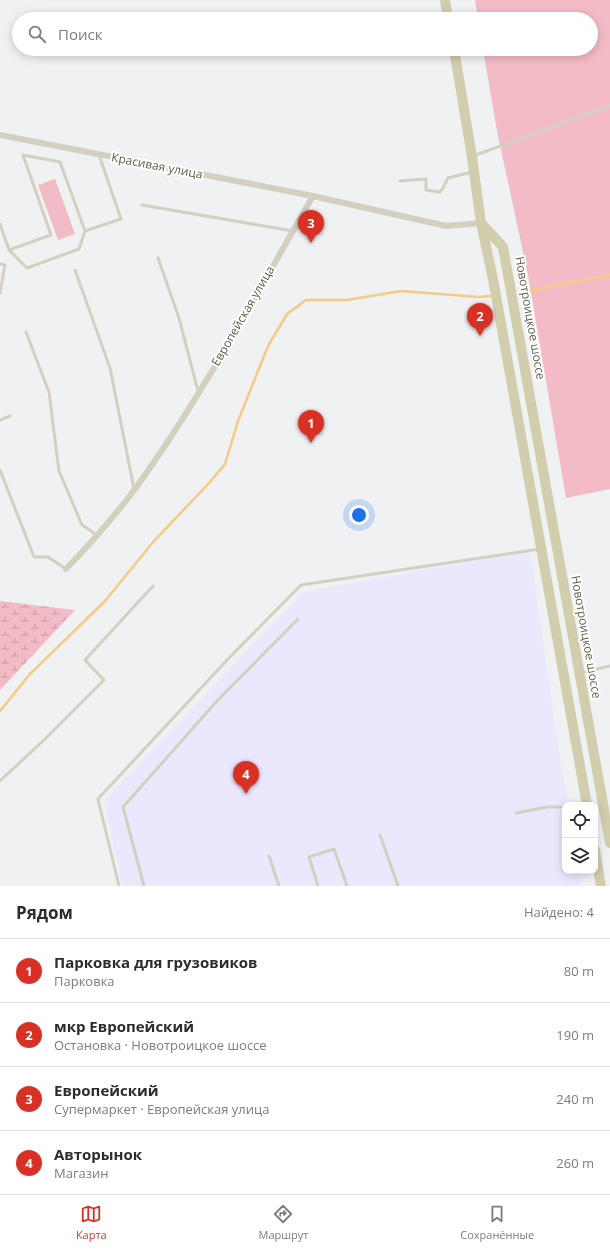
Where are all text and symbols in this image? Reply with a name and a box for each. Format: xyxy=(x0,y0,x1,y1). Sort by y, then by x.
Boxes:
search box xyxy=(12,12,598,56)
icon: search xyxy=(26,23,48,45)
text: Поиск xyxy=(58,24,102,44)
street label: Красивая улица xyxy=(110,148,204,183)
pin: 3 xyxy=(298,210,324,243)
street label: Новотроицкое шоссе xyxy=(511,255,550,381)
street label: Европейская улица xyxy=(207,263,278,369)
pin: 2 xyxy=(467,303,493,336)
pin: 1 xyxy=(298,410,324,443)
your location xyxy=(349,505,369,525)
street label: Новотроицкое шоссе xyxy=(567,574,606,700)
pin: 4 xyxy=(233,761,259,794)
map controls xyxy=(562,802,598,874)
button: locate xyxy=(562,802,598,838)
button: layers xyxy=(562,838,598,874)
text: Рядом xyxy=(16,901,73,924)
text: Найдено: 4 xyxy=(524,903,594,921)
text: Парковка для грузовиков xyxy=(54,952,257,972)
text: 1 xyxy=(25,962,33,980)
text: 80 m xyxy=(564,962,594,980)
text: Парковка xyxy=(54,972,115,990)
text: мкр Европейский xyxy=(54,1016,194,1036)
text: 2 xyxy=(25,1026,33,1044)
text: 190 m xyxy=(556,1026,594,1044)
text: Остановка · Новотроицкое шоссе xyxy=(54,1036,267,1054)
text: Европейский xyxy=(54,1080,159,1100)
text: 3 xyxy=(25,1090,33,1108)
text: 240 m xyxy=(556,1090,594,1108)
text: Супермаркет · Европейская улица xyxy=(54,1100,269,1118)
text: Авторынок xyxy=(54,1144,142,1164)
text: 4 xyxy=(25,1154,33,1172)
text: 260 m xyxy=(556,1154,594,1172)
text: Магазин xyxy=(54,1164,109,1182)
tab: Карта xyxy=(76,1203,107,1242)
tab: Маршрут xyxy=(259,1203,308,1242)
tab: Сохранённые xyxy=(460,1203,534,1242)

